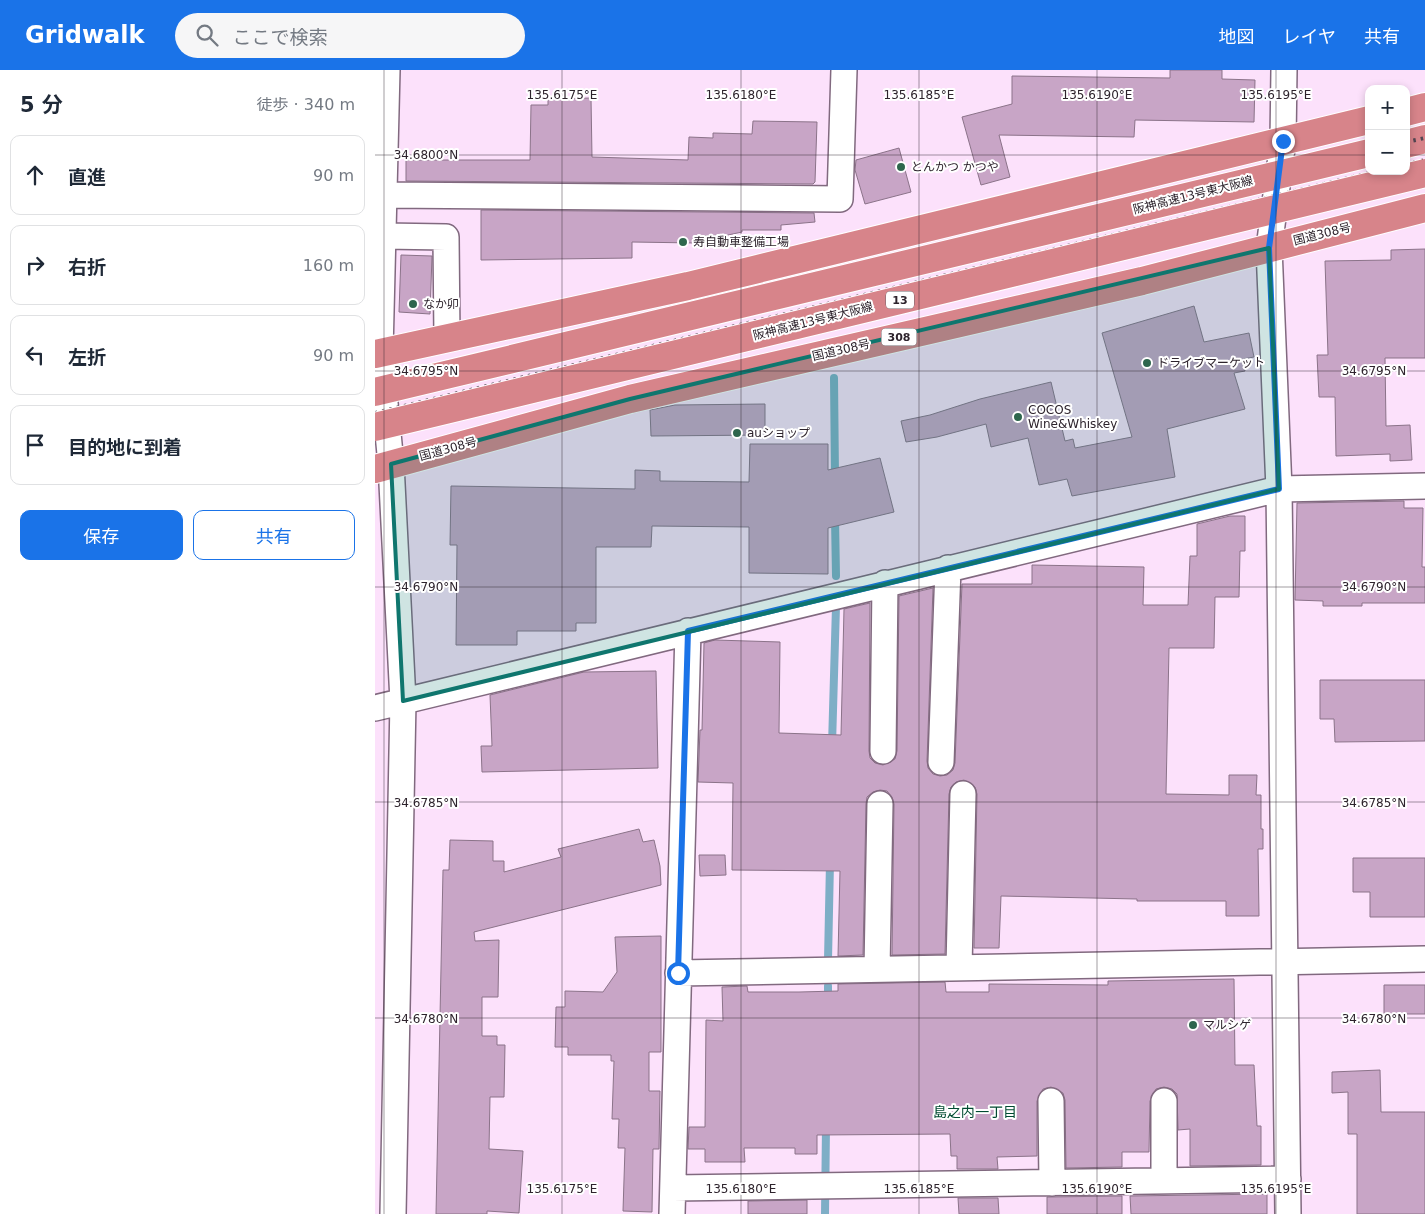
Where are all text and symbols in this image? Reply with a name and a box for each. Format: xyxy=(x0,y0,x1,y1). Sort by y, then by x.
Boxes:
search box xyxy=(175,13,525,58)
text: Gridwalk xyxy=(25,21,145,49)
icon: search xyxy=(193,21,221,49)
text: ここで検索 xyxy=(233,26,328,48)
text: 地図 xyxy=(1219,26,1255,47)
text: レイヤ xyxy=(1283,26,1336,47)
text: 共有 xyxy=(1364,26,1400,47)
map controls xyxy=(1365,85,1410,175)
button: + xyxy=(1365,85,1410,130)
text: 135.6175°E xyxy=(527,88,597,102)
text: 135.6180°E xyxy=(706,88,776,102)
text: 135.6185°E xyxy=(884,88,954,102)
text: 135.6190°E xyxy=(1062,88,1132,102)
text: 135.6195°E xyxy=(1241,88,1311,102)
text: 5 分 xyxy=(20,93,63,117)
text: 徒歩 · 340 m xyxy=(257,95,355,114)
route end xyxy=(1272,130,1295,153)
button: − xyxy=(1365,130,1410,175)
text: 34.6800°N xyxy=(394,148,458,162)
place label: とんかつ かつや xyxy=(911,160,999,174)
icon: ahead xyxy=(21,161,49,189)
marker: とんかつ かつや xyxy=(895,161,907,173)
text: 直進 xyxy=(68,166,106,188)
text: 90 m xyxy=(313,166,354,185)
street label: 阪神高速13号東大阪線 xyxy=(1131,173,1255,217)
street label: 国道308号 xyxy=(1292,220,1352,248)
place label: 寿自動車整備工場 xyxy=(693,235,789,249)
marker: 寿自動車整備工場 xyxy=(677,236,689,248)
icon: right xyxy=(21,251,49,279)
text: 右折 xyxy=(68,256,106,278)
text: 160 m xyxy=(303,256,354,275)
road number: 13 xyxy=(886,292,914,308)
place label: なか卯 xyxy=(423,297,459,311)
marker: なか卯 xyxy=(407,298,419,310)
street label: 阪神高速13号東大阪線 xyxy=(751,299,875,343)
road number: 308 xyxy=(881,328,917,346)
street label: 国道308号 xyxy=(811,337,871,363)
icon: left xyxy=(21,341,49,369)
text: 左折 xyxy=(68,346,106,368)
text: 90 m xyxy=(313,346,354,365)
place label: ドライブマーケット xyxy=(1157,356,1265,370)
marker: ドライブマーケット xyxy=(1141,357,1153,369)
text: 34.6795°N xyxy=(394,364,458,378)
text: 34.6795°N xyxy=(1342,364,1406,378)
place label: COCOS Wine&Whiskey xyxy=(1028,403,1117,431)
marker: COCOS Wine&Whiskey xyxy=(1012,411,1024,423)
place label: auショップ xyxy=(747,426,810,440)
marker: auショップ xyxy=(731,427,743,439)
icon: arrive xyxy=(21,431,49,459)
street label: 国道308号 xyxy=(418,435,478,463)
text: 目的地に到着 xyxy=(68,436,182,458)
button: 保存 xyxy=(20,510,183,560)
button: 共有 xyxy=(193,510,355,560)
text: 34.6790°N xyxy=(394,580,458,594)
text: 34.6790°N xyxy=(1342,580,1406,594)
text: 34.6785°N xyxy=(394,796,458,810)
text: 34.6785°N xyxy=(1342,796,1406,810)
route start xyxy=(667,962,690,985)
text: 34.6780°N xyxy=(394,1012,458,1026)
text: 34.6780°N xyxy=(1342,1012,1406,1026)
place label: マルシゲ xyxy=(1203,1018,1251,1032)
marker: マルシゲ xyxy=(1187,1019,1199,1031)
district label: 島之内一丁目 xyxy=(933,1104,1017,1120)
text: 135.6175°E xyxy=(527,1182,597,1196)
text: 135.6180°E xyxy=(706,1182,776,1196)
text: 135.6185°E xyxy=(884,1182,954,1196)
text: 135.6190°E xyxy=(1062,1182,1132,1196)
text: 135.6195°E xyxy=(1241,1182,1311,1196)

